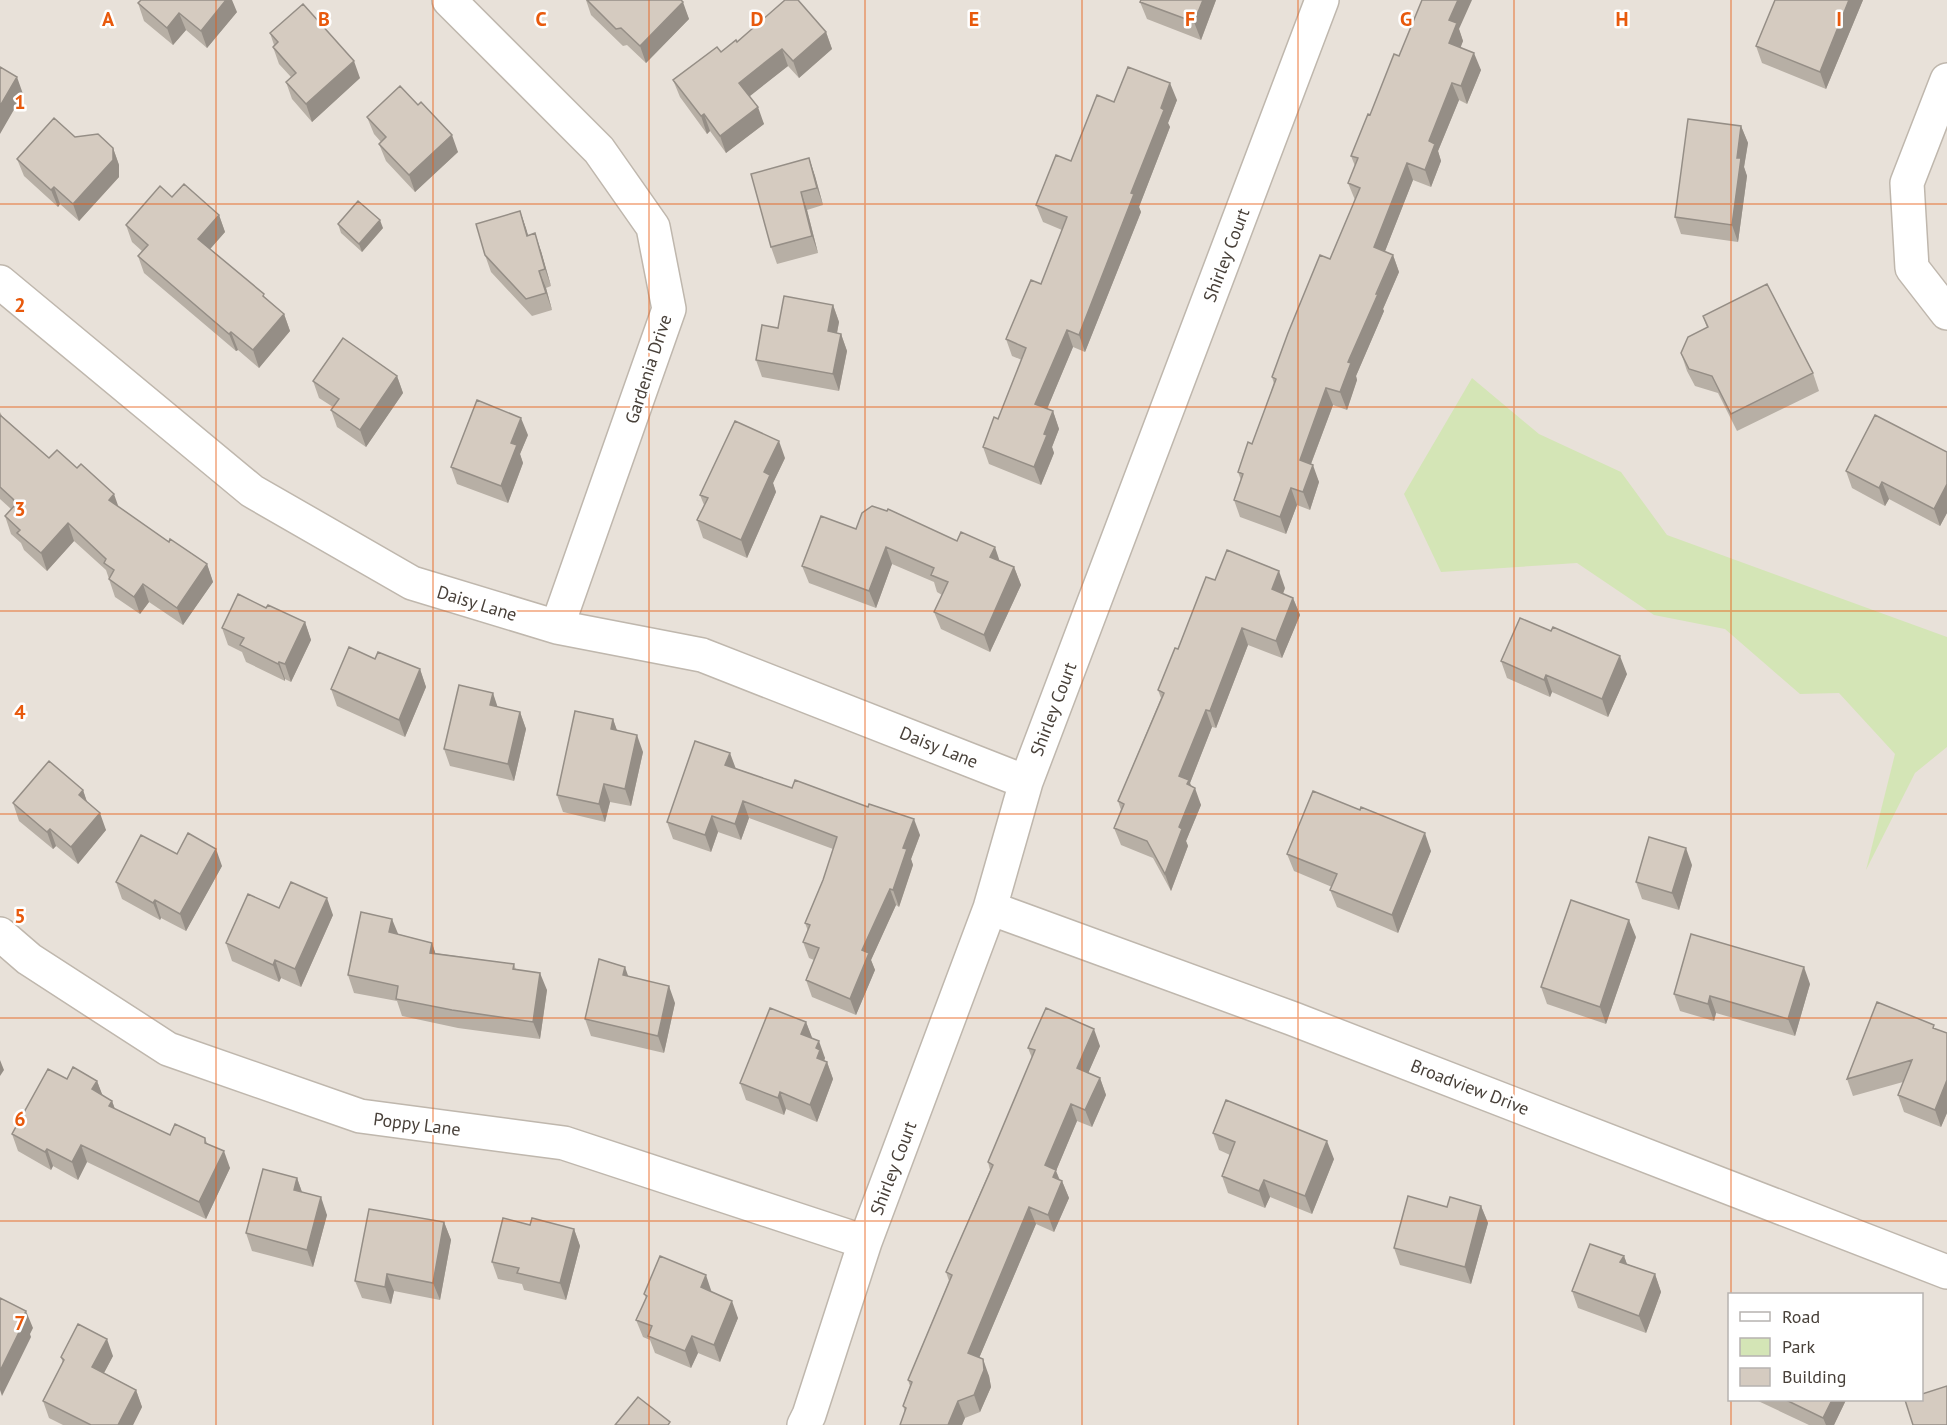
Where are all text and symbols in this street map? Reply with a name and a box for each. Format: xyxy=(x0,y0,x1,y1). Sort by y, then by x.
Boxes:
text: A xyxy=(102,6,115,32)
text: B xyxy=(318,6,330,32)
text: C xyxy=(535,6,547,32)
text: D xyxy=(751,6,764,32)
text: E xyxy=(969,6,979,32)
text: F xyxy=(1185,6,1195,32)
text: G xyxy=(1400,6,1412,32)
text: H xyxy=(1615,6,1629,32)
text: I xyxy=(1836,6,1842,32)
text: 1 xyxy=(14,89,26,115)
street label: Shirley Court xyxy=(1198,205,1254,305)
text: 2 xyxy=(14,292,26,318)
street label: Gardenia Drive xyxy=(620,311,676,427)
text: 3 xyxy=(14,496,26,522)
street label: Daisy Lane xyxy=(434,580,520,626)
street label: Shirley Court xyxy=(1025,659,1081,759)
text: 4 xyxy=(14,699,26,725)
street label: Daisy Lane xyxy=(896,721,982,773)
text: 5 xyxy=(14,903,26,929)
street label: Broadview Drive xyxy=(1407,1054,1533,1120)
text: 6 xyxy=(14,1106,26,1132)
street label: Poppy Lane xyxy=(372,1107,462,1141)
street label: Shirley Court xyxy=(865,1118,921,1218)
legend xyxy=(1728,1293,1923,1401)
text: Road xyxy=(1782,1305,1820,1328)
text: 7 xyxy=(14,1310,26,1336)
text: Park xyxy=(1782,1335,1815,1358)
text: Building xyxy=(1782,1365,1846,1388)

